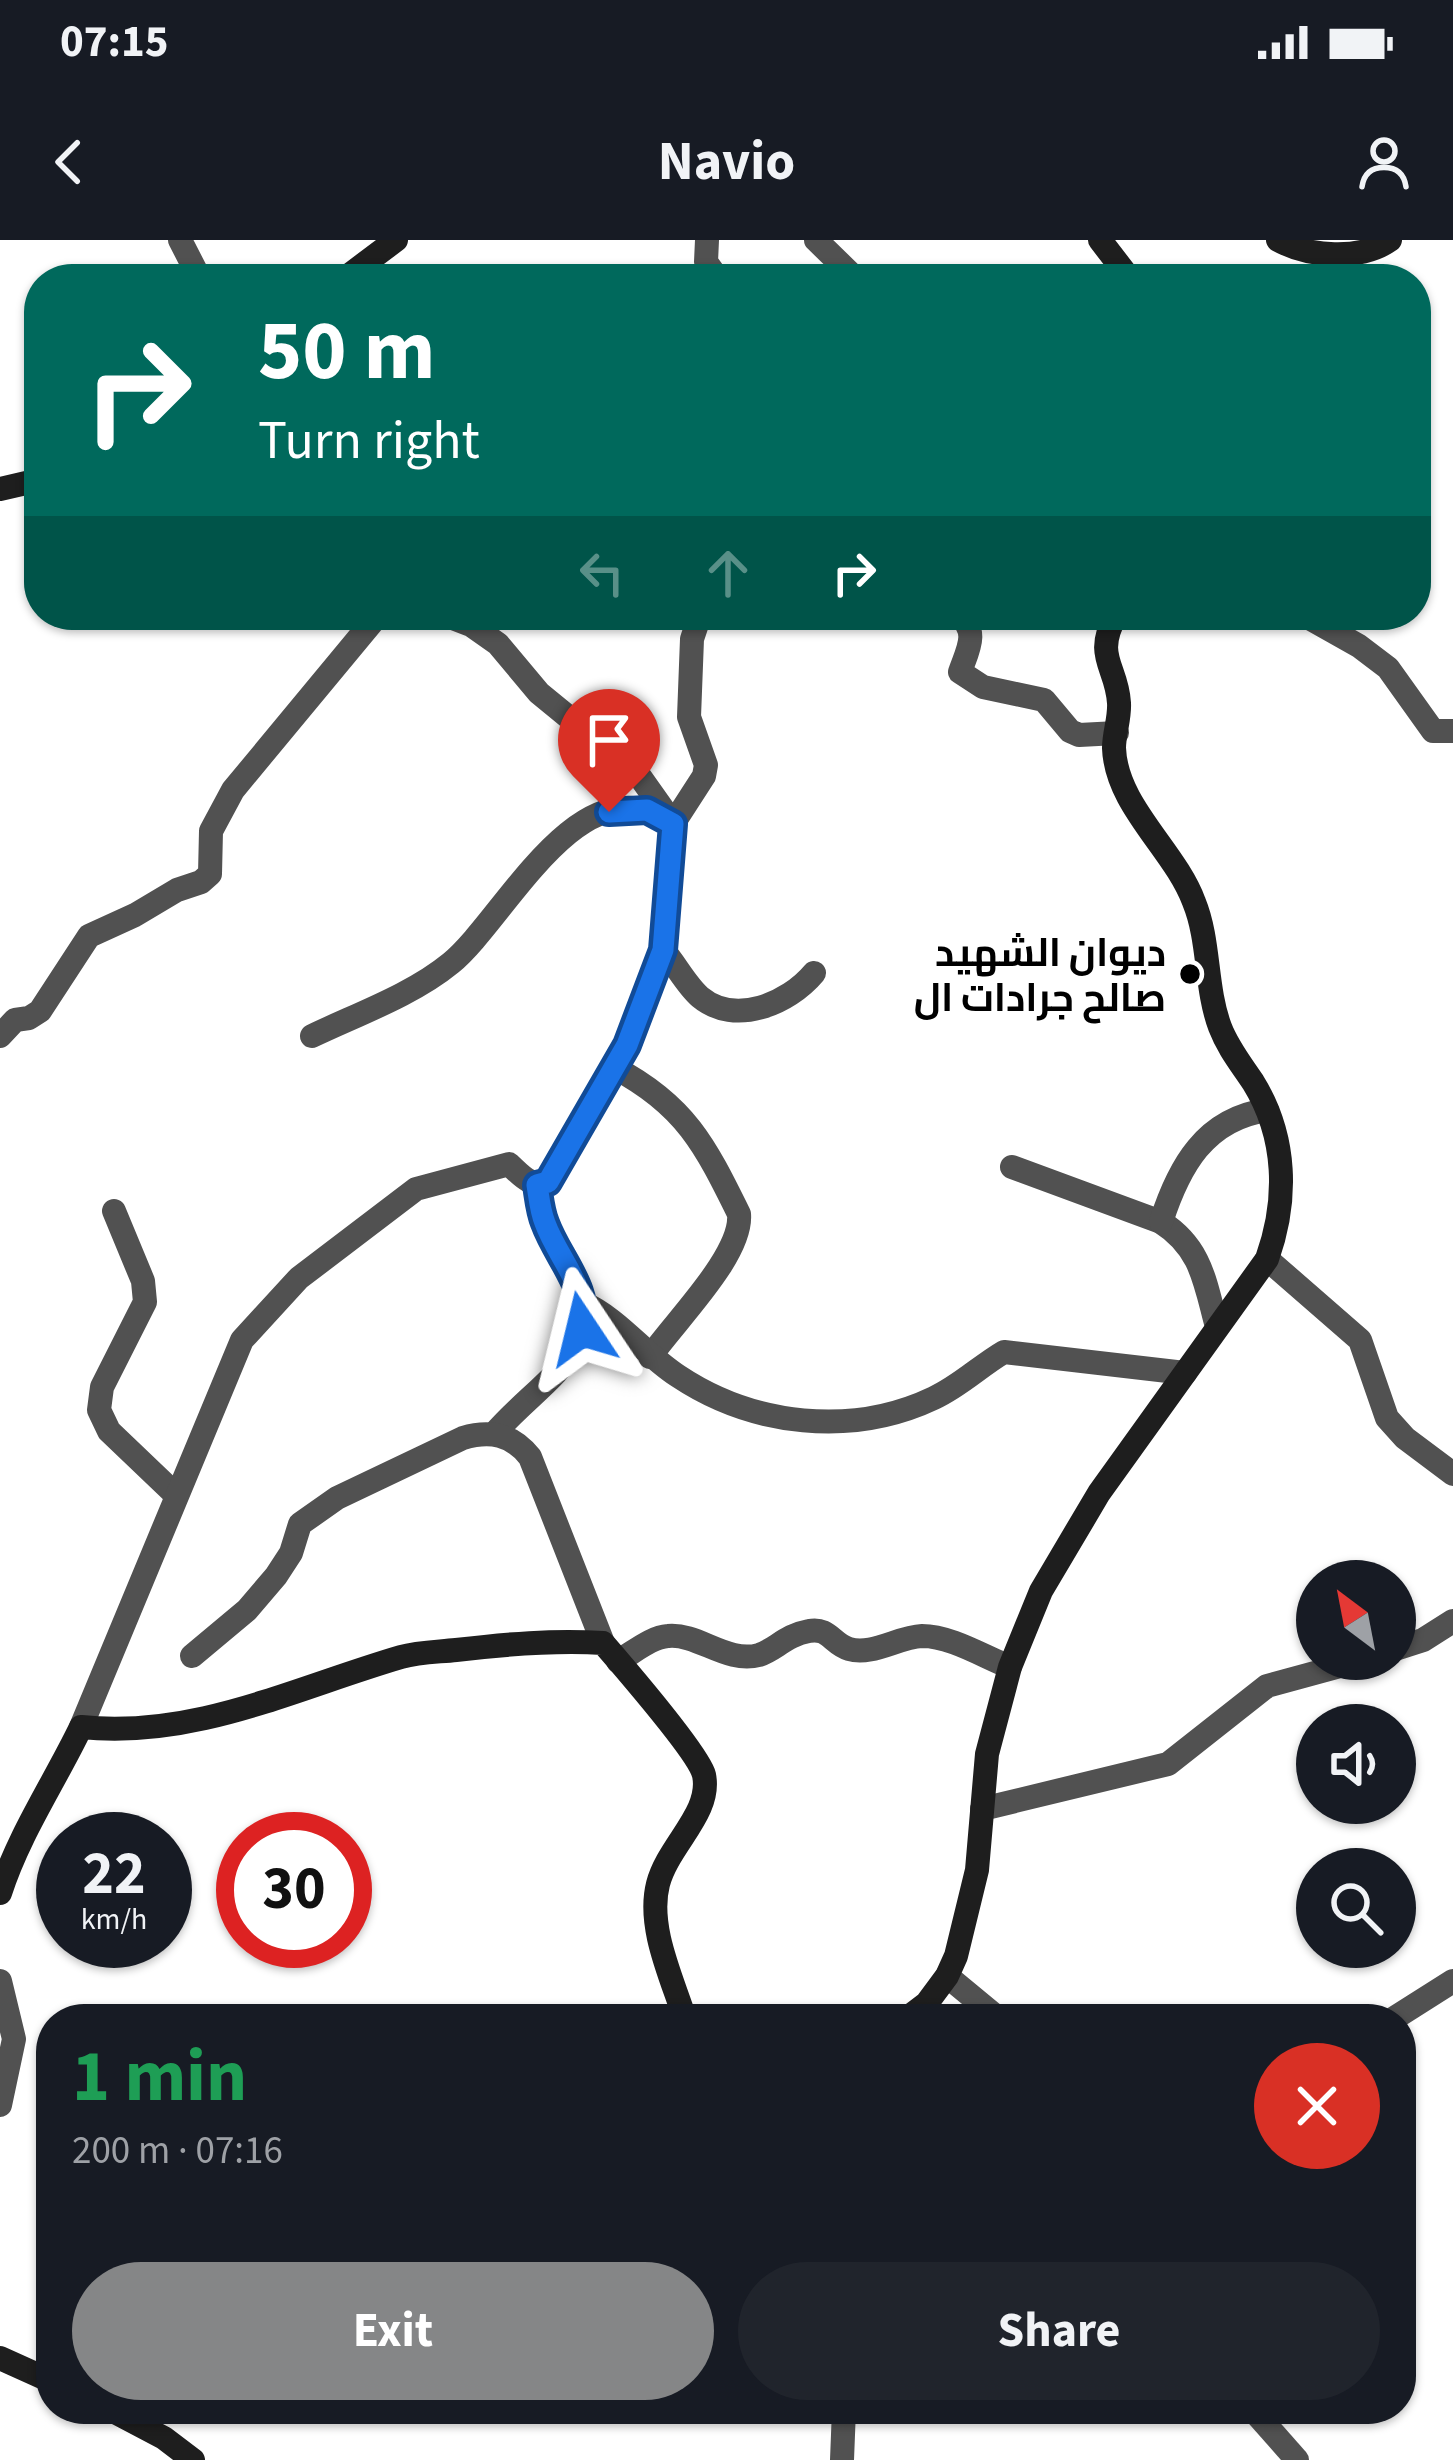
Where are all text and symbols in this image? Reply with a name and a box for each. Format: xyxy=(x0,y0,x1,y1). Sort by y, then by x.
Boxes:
text: 07:15 xyxy=(60,10,169,74)
text: Navio xyxy=(658,124,795,201)
icon: back xyxy=(36,129,102,195)
icon: person xyxy=(1351,129,1417,195)
text: 50 m xyxy=(258,292,436,412)
icon: right xyxy=(60,312,216,468)
text: Turn right xyxy=(258,403,480,480)
icon: left xyxy=(569,540,635,606)
icon: ahead xyxy=(695,540,761,606)
icon: right xyxy=(821,540,887,606)
pin xyxy=(558,689,660,812)
icon: arrive xyxy=(576,707,642,773)
place label: ديوان الشهيد صالح جرادات ال xyxy=(914,926,1166,1027)
marker: ديوان الشهيد صالح جرادات ال xyxy=(1177,961,1203,987)
position arrow xyxy=(519,1266,645,1392)
north arrow xyxy=(1296,1560,1416,1680)
map controls xyxy=(1296,1560,1416,1968)
button: sound xyxy=(1296,1704,1416,1824)
speed limit sign: 30 xyxy=(216,1812,372,1968)
text: 22 xyxy=(82,1832,146,1917)
button: search xyxy=(1296,1848,1416,1968)
text: km/h xyxy=(81,1898,147,1941)
text: 1 min xyxy=(72,2026,247,2129)
button: close xyxy=(1254,2043,1380,2169)
text: 200 m · 07:16 xyxy=(72,2123,283,2179)
button: Exit xyxy=(72,2262,714,2400)
button: Share xyxy=(738,2262,1380,2400)

